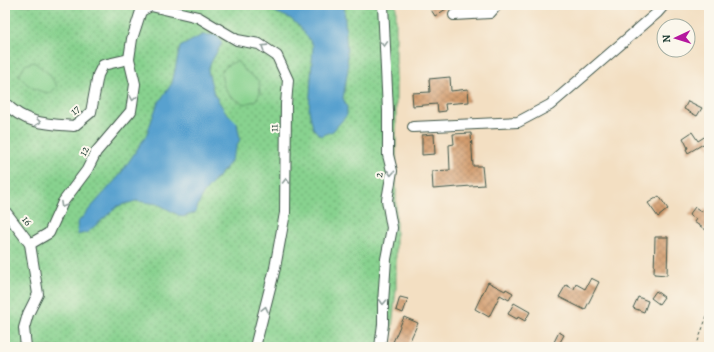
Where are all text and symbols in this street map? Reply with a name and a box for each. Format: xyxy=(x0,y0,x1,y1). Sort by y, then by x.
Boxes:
north arrow xyxy=(656,18,696,58)
text: N xyxy=(659,34,674,43)
one-way arrow xyxy=(380,41,389,47)
one-way arrow xyxy=(261,45,268,52)
one-way arrow xyxy=(129,95,138,101)
street label: 17 xyxy=(67,101,83,118)
one-way arrow xyxy=(35,117,41,126)
street label: 11 xyxy=(266,124,282,132)
street label: 12 xyxy=(75,143,93,159)
one-way arrow xyxy=(386,170,395,177)
street label: 2 xyxy=(371,171,387,179)
one-way arrow xyxy=(282,178,290,184)
one-way arrow xyxy=(60,201,68,208)
street label: 16 xyxy=(18,213,36,229)
one-way arrow xyxy=(379,299,388,305)
one-way arrow xyxy=(260,306,268,312)

